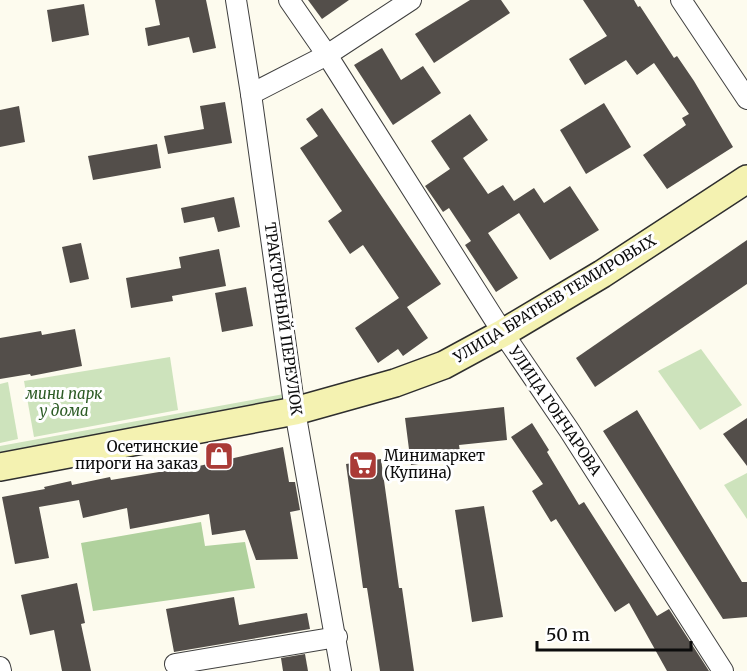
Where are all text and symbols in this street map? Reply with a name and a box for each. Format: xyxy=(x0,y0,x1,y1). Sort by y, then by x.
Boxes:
street label: ТРАКТОРНЫЙ ПЕРЕУЛОК xyxy=(261,221,307,417)
street label: УЛИЦА БРАТЬЕВ ТЕМИРОВЫХ xyxy=(449,230,660,367)
street label: УЛИЦА ГОНЧАРОВА xyxy=(504,342,606,479)
park label: мини парк у дома xyxy=(25,384,103,420)
place label: Осетинские пироги на заказ xyxy=(75,437,198,473)
shop icon: Осетинские пироги на заказ xyxy=(203,440,235,472)
place label: Минимаркет (Купина) xyxy=(384,446,485,482)
supermarket icon: Минимаркет (Купина) xyxy=(347,449,379,481)
scale bar xyxy=(537,614,692,652)
text: 50 m xyxy=(546,623,590,646)

